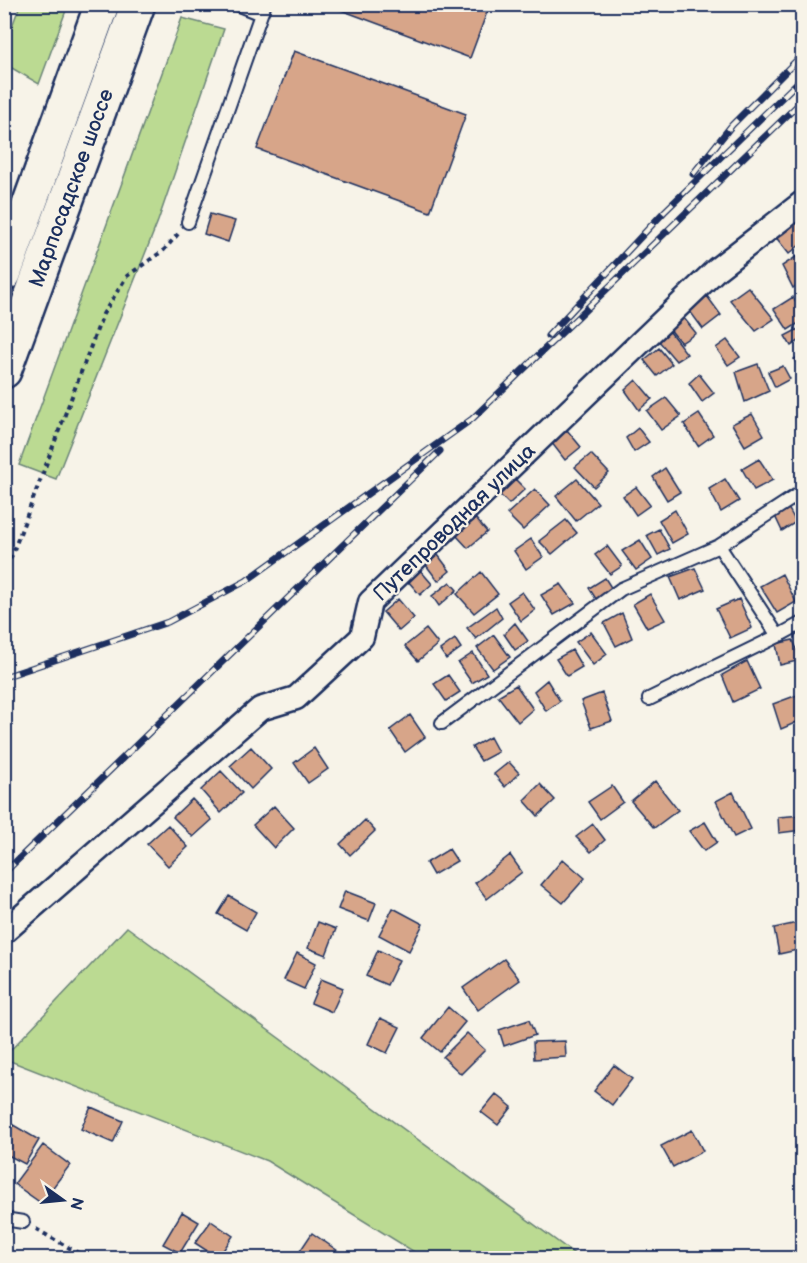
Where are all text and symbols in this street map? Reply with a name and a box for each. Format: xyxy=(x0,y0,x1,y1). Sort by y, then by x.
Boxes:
street label: Марпосадское шоссе xyxy=(24,85,119,291)
street label: Путепроводная улица xyxy=(368,438,541,606)
north arrow xyxy=(33,1170,93,1230)
text: N xyxy=(65,1195,87,1212)

